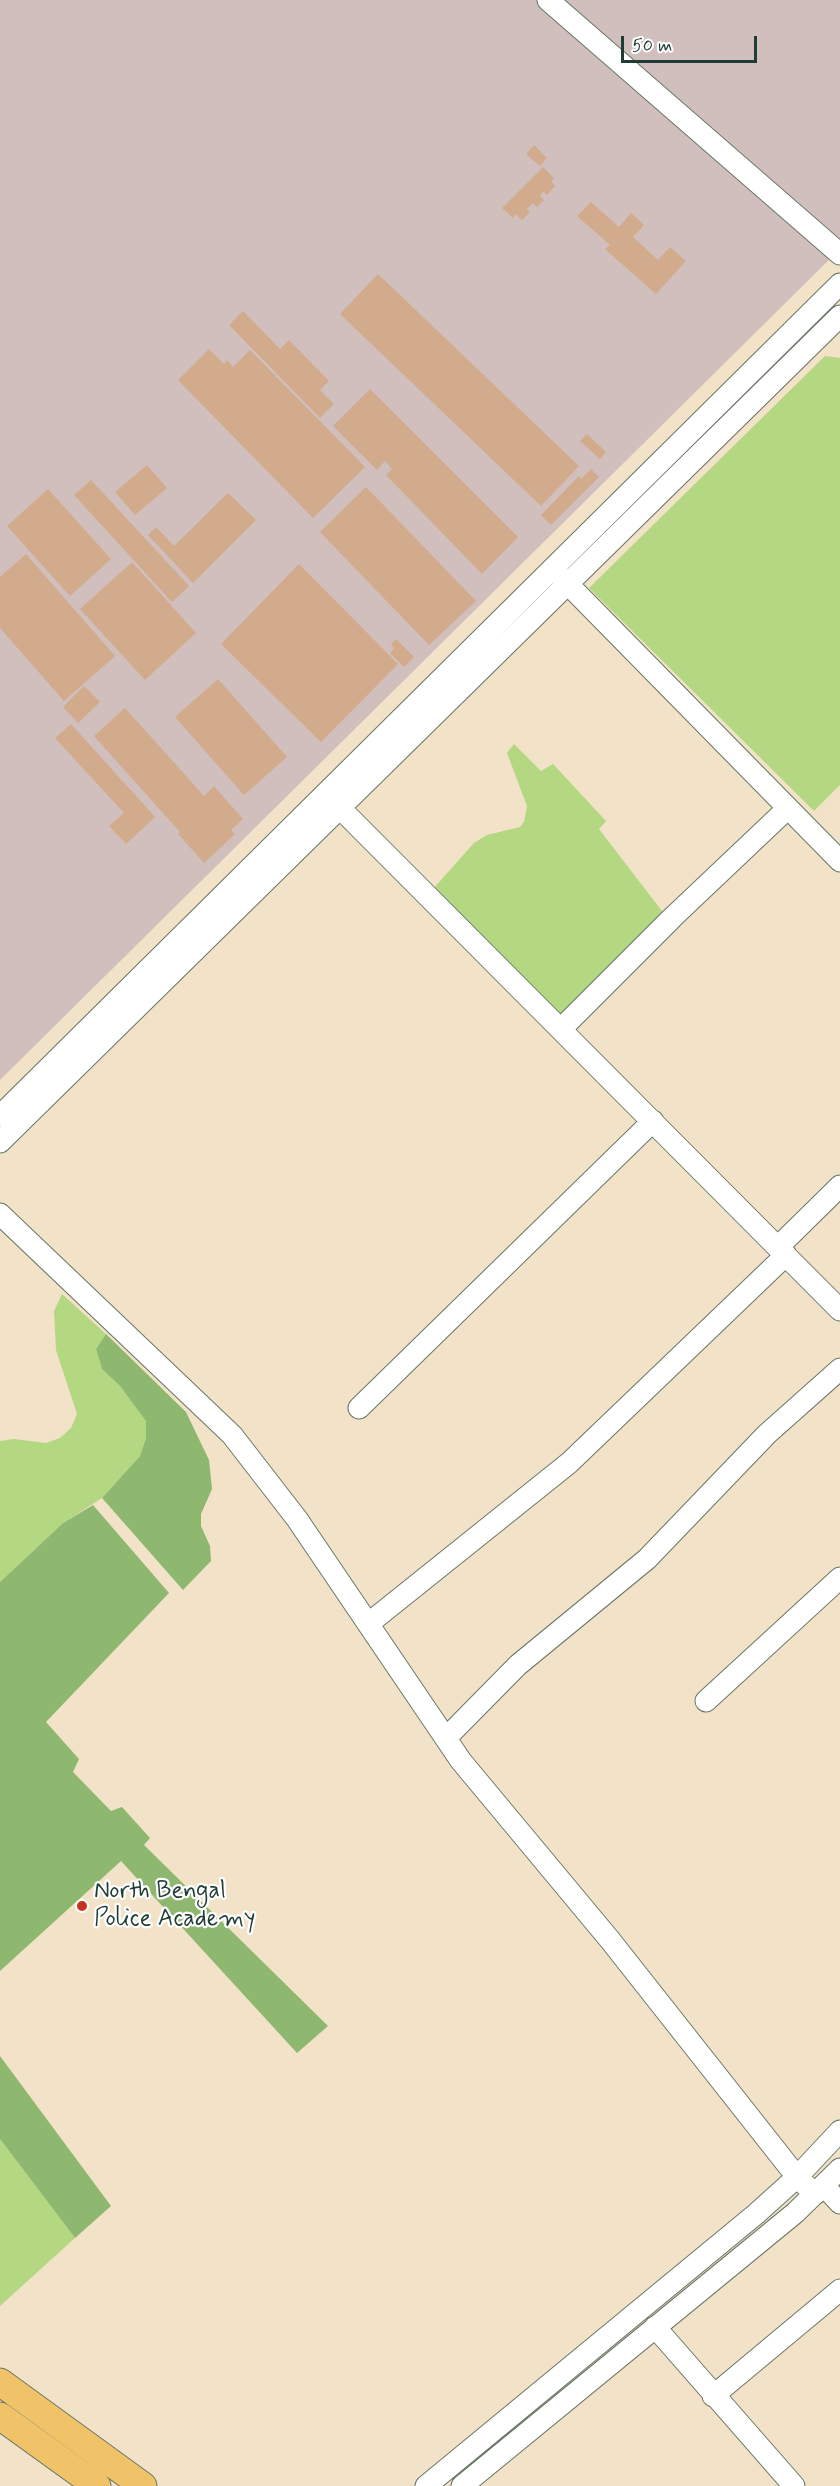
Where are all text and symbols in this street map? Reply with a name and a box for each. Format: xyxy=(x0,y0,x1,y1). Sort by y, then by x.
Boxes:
scale bar xyxy=(624,24,760,62)
text: 50 m xyxy=(632,34,672,58)
place label: North Bengal Police Academy xyxy=(94,1878,255,1934)
marker: North Bengal Police Academy xyxy=(75,1899,89,1913)

